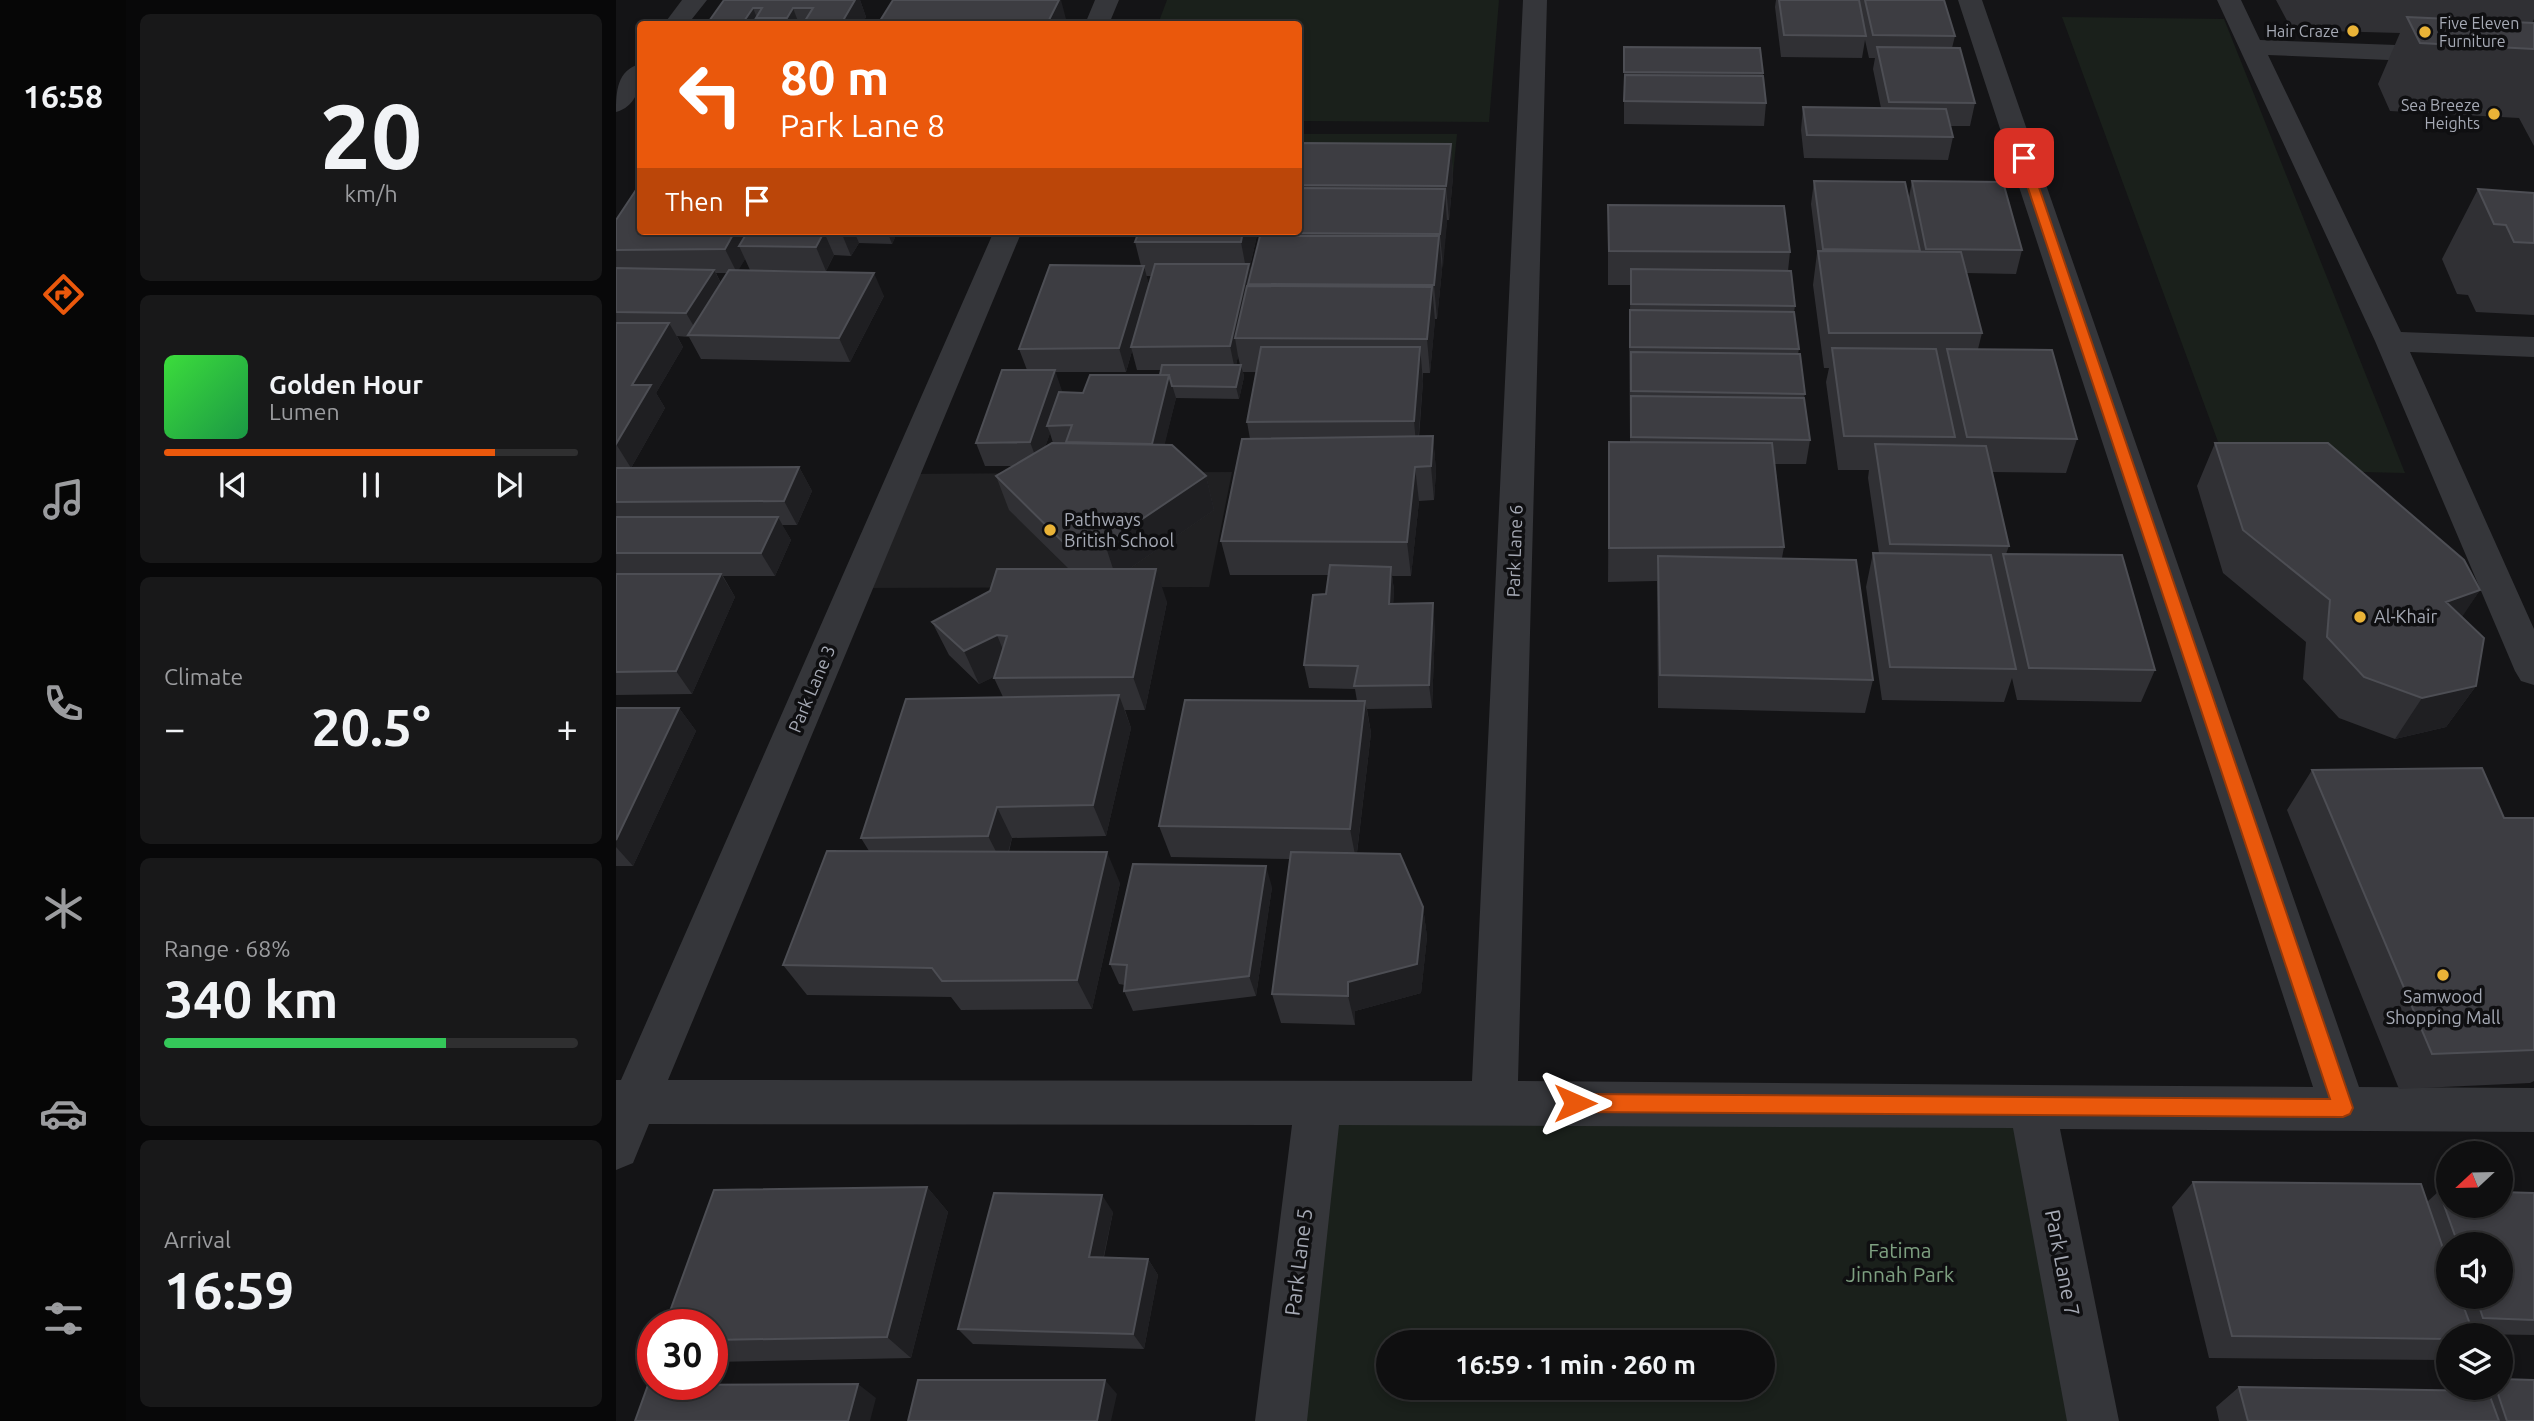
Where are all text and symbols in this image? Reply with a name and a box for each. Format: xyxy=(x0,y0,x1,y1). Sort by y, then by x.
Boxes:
place label: Five Eleven Furniture xyxy=(2439,14,2519,50)
place label: Hair Craze xyxy=(2266,22,2339,40)
marker: Hair Craze xyxy=(2345,23,2361,39)
marker: Five Eleven Furniture xyxy=(2417,24,2433,40)
icon: left xyxy=(665,49,756,140)
text: 80 m xyxy=(780,49,889,104)
text: 16:58 xyxy=(23,78,103,114)
text: 20 xyxy=(320,84,422,186)
place label: Sea Breeze Heights xyxy=(2401,96,2480,132)
marker: Sea Breeze Heights xyxy=(2486,106,2502,122)
text: Park Lane 8 xyxy=(780,107,945,143)
pin xyxy=(1994,128,2054,188)
icon: arrive xyxy=(2005,139,2043,177)
text: km/h xyxy=(344,181,398,206)
icon: arrive xyxy=(738,182,776,220)
text: Then xyxy=(665,187,724,216)
icon: directions xyxy=(39,270,88,319)
text: Golden Hour xyxy=(269,370,423,399)
text: Lumen xyxy=(269,399,340,424)
icon: previous xyxy=(214,466,252,504)
icon: pause xyxy=(352,466,390,504)
icon: next xyxy=(490,466,528,504)
icon: music xyxy=(39,475,88,524)
street label: Park Lane 6 xyxy=(1502,504,1526,598)
place label: Pathways British School xyxy=(1064,509,1174,550)
marker: Pathways British School xyxy=(1042,522,1058,538)
place label: Al-Khair xyxy=(2374,606,2437,626)
marker: Al-Khair xyxy=(2352,609,2368,625)
street label: Park Lane 3 xyxy=(784,642,838,735)
text: Climate xyxy=(164,664,243,689)
icon: phone xyxy=(39,679,88,728)
text: 20.5° xyxy=(311,698,431,756)
text: − xyxy=(164,707,185,749)
text: + xyxy=(557,707,578,749)
icon: climate xyxy=(39,884,88,933)
text: Range · 68% xyxy=(164,936,291,961)
marker: Samwood Shopping Mall xyxy=(2435,967,2451,983)
text: 340 km xyxy=(164,970,338,1028)
place label: Samwood Shopping Mall xyxy=(2386,986,2501,1027)
position arrow xyxy=(1538,1066,1612,1140)
icon: car xyxy=(39,1089,88,1138)
north arrow xyxy=(2436,1141,2513,1218)
map controls xyxy=(2436,1141,2513,1400)
street label: Park Lane 5 xyxy=(1279,1207,1317,1317)
street label: Park Lane 7 xyxy=(2041,1207,2085,1318)
text: Arrival xyxy=(164,1227,231,1252)
button: sound xyxy=(2436,1232,2513,1309)
park label: Fatima Jinnah Park xyxy=(1846,1238,1955,1286)
text: 16:59 xyxy=(164,1261,294,1319)
icon: filters xyxy=(39,1294,88,1343)
speed limit sign: 30 xyxy=(637,1309,728,1400)
button: layers xyxy=(2436,1323,2513,1400)
text: 16:59 · 1 min · 260 m xyxy=(1455,1350,1696,1379)

